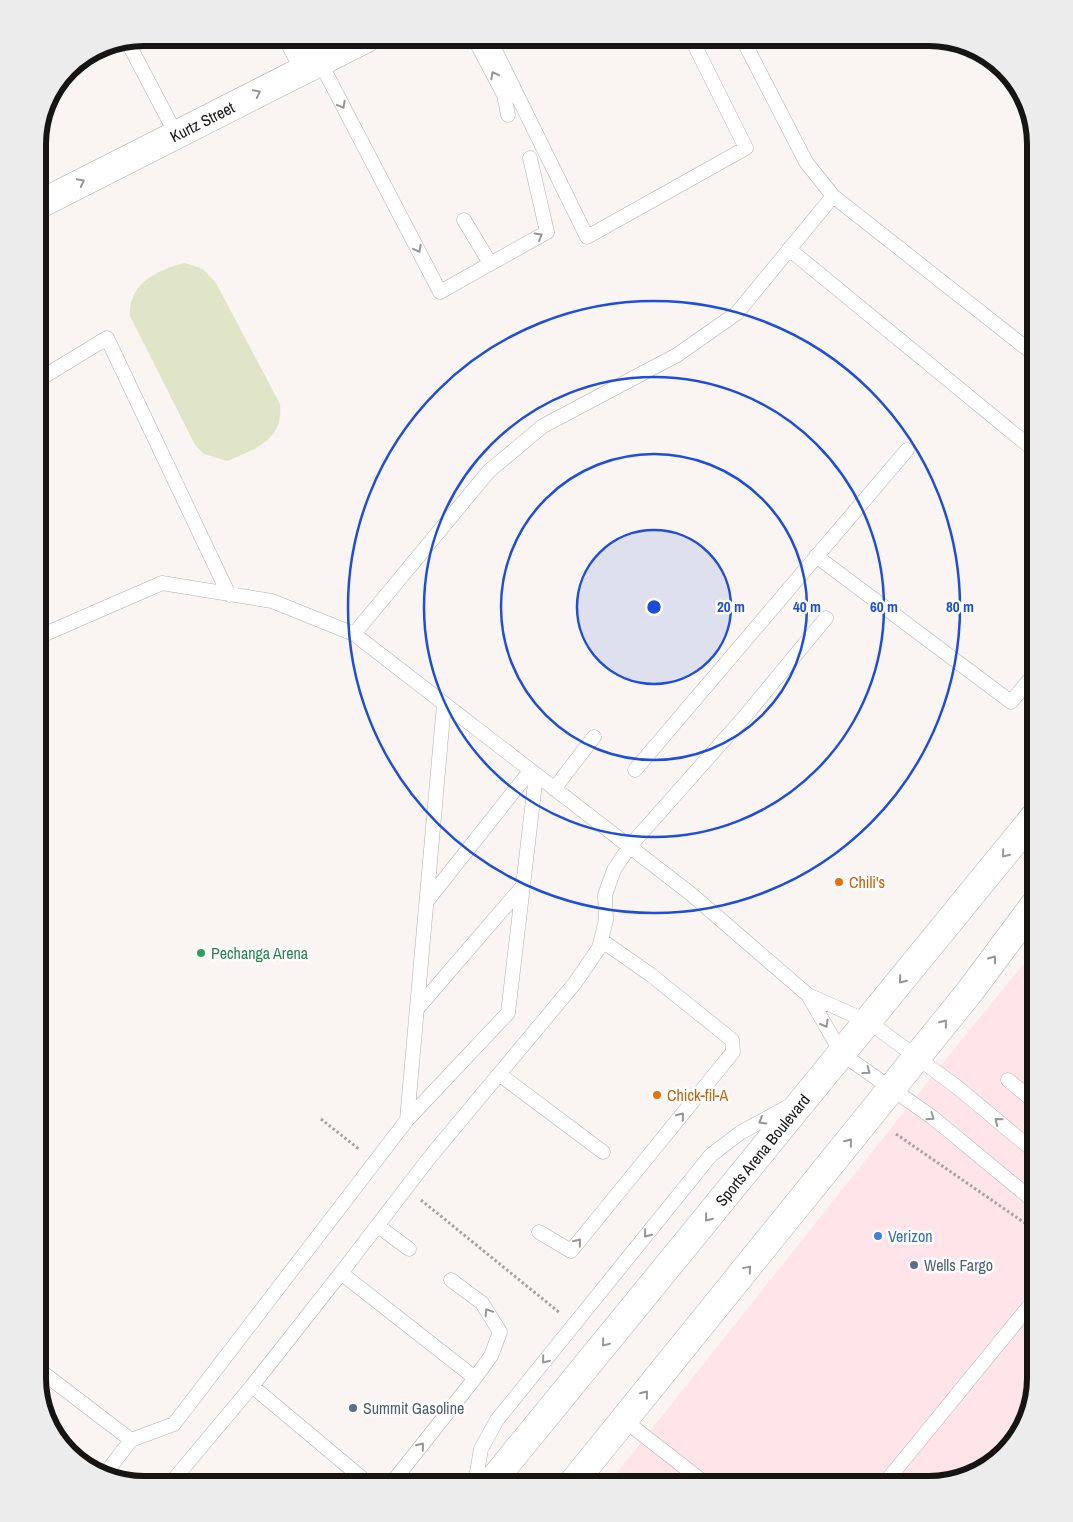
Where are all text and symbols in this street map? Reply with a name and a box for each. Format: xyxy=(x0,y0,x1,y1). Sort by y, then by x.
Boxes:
one-way arrow xyxy=(490,72,500,81)
one-way arrow xyxy=(252,89,261,99)
street label: Kurtz Street xyxy=(166,96,238,147)
one-way arrow xyxy=(336,99,346,108)
one-way arrow xyxy=(76,178,85,188)
one-way arrow xyxy=(534,232,543,242)
one-way arrow xyxy=(412,243,422,252)
text: 20 m xyxy=(717,596,745,617)
text: 40 m xyxy=(793,596,821,617)
text: 60 m xyxy=(870,596,898,617)
text: 80 m xyxy=(946,596,974,617)
centre of rings xyxy=(645,598,663,616)
one-way arrow xyxy=(1002,848,1010,857)
place label: Chili's xyxy=(849,871,885,893)
marker: Chili's xyxy=(833,876,845,888)
place label: Pechanga Arena xyxy=(211,942,309,964)
marker: Pechanga Arena xyxy=(195,947,207,959)
one-way arrow xyxy=(987,955,996,965)
one-way arrow xyxy=(900,974,908,983)
one-way arrow xyxy=(819,1019,829,1028)
one-way arrow xyxy=(938,1020,947,1029)
one-way arrow xyxy=(861,1065,871,1074)
place label: Chick-fil-A xyxy=(667,1084,728,1106)
marker: Chick-fil-A xyxy=(651,1089,663,1101)
street label: Sports Arena Boulevard xyxy=(710,1089,815,1211)
one-way arrow xyxy=(925,1111,935,1120)
one-way arrow xyxy=(675,1113,683,1122)
one-way arrow xyxy=(758,1114,767,1124)
one-way arrow xyxy=(995,1119,1004,1127)
one-way arrow xyxy=(844,1139,852,1148)
one-way arrow xyxy=(705,1212,714,1221)
place label: Verizon xyxy=(888,1225,933,1247)
one-way arrow xyxy=(644,1228,653,1237)
marker: Verizon xyxy=(872,1230,884,1242)
one-way arrow xyxy=(573,1239,581,1248)
place label: Wells Fargo xyxy=(924,1254,993,1276)
marker: Wells Fargo xyxy=(908,1259,920,1271)
one-way arrow xyxy=(742,1265,751,1274)
one-way arrow xyxy=(484,1309,494,1318)
one-way arrow xyxy=(602,1338,611,1347)
one-way arrow xyxy=(543,1354,551,1363)
one-way arrow xyxy=(639,1391,648,1400)
place label: Summit Gasoline xyxy=(363,1397,464,1419)
marker: Summit Gasoline xyxy=(347,1402,359,1414)
one-way arrow xyxy=(415,1442,424,1451)

